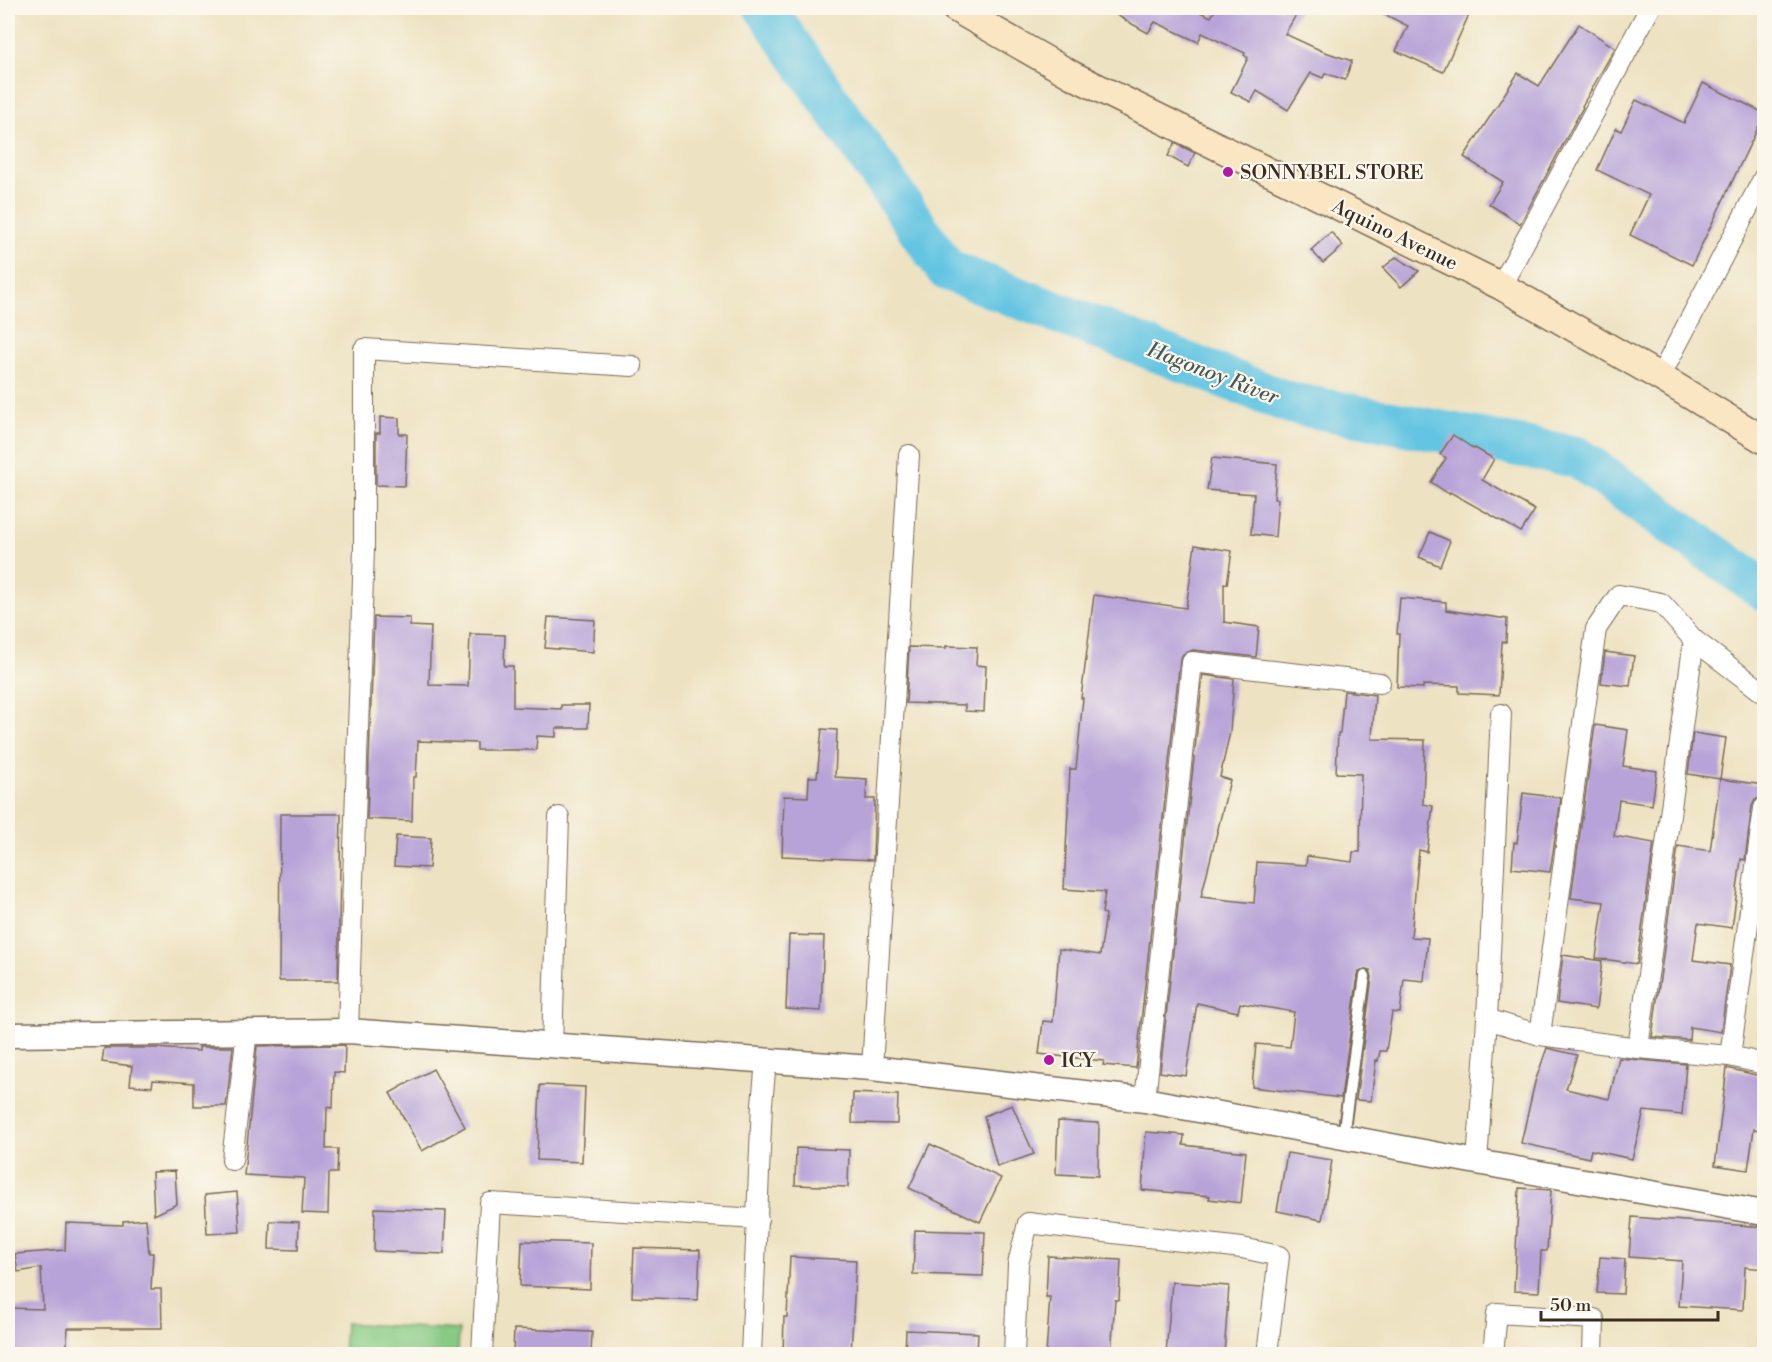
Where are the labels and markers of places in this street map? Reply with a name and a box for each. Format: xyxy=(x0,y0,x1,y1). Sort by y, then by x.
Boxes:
place label: SONNYBEL STORE xyxy=(1240,161,1424,186)
marker: SONNYBEL STORE xyxy=(1221,165,1235,179)
place label: ICY xyxy=(1061,1049,1096,1074)
marker: ICY xyxy=(1042,1053,1056,1067)

